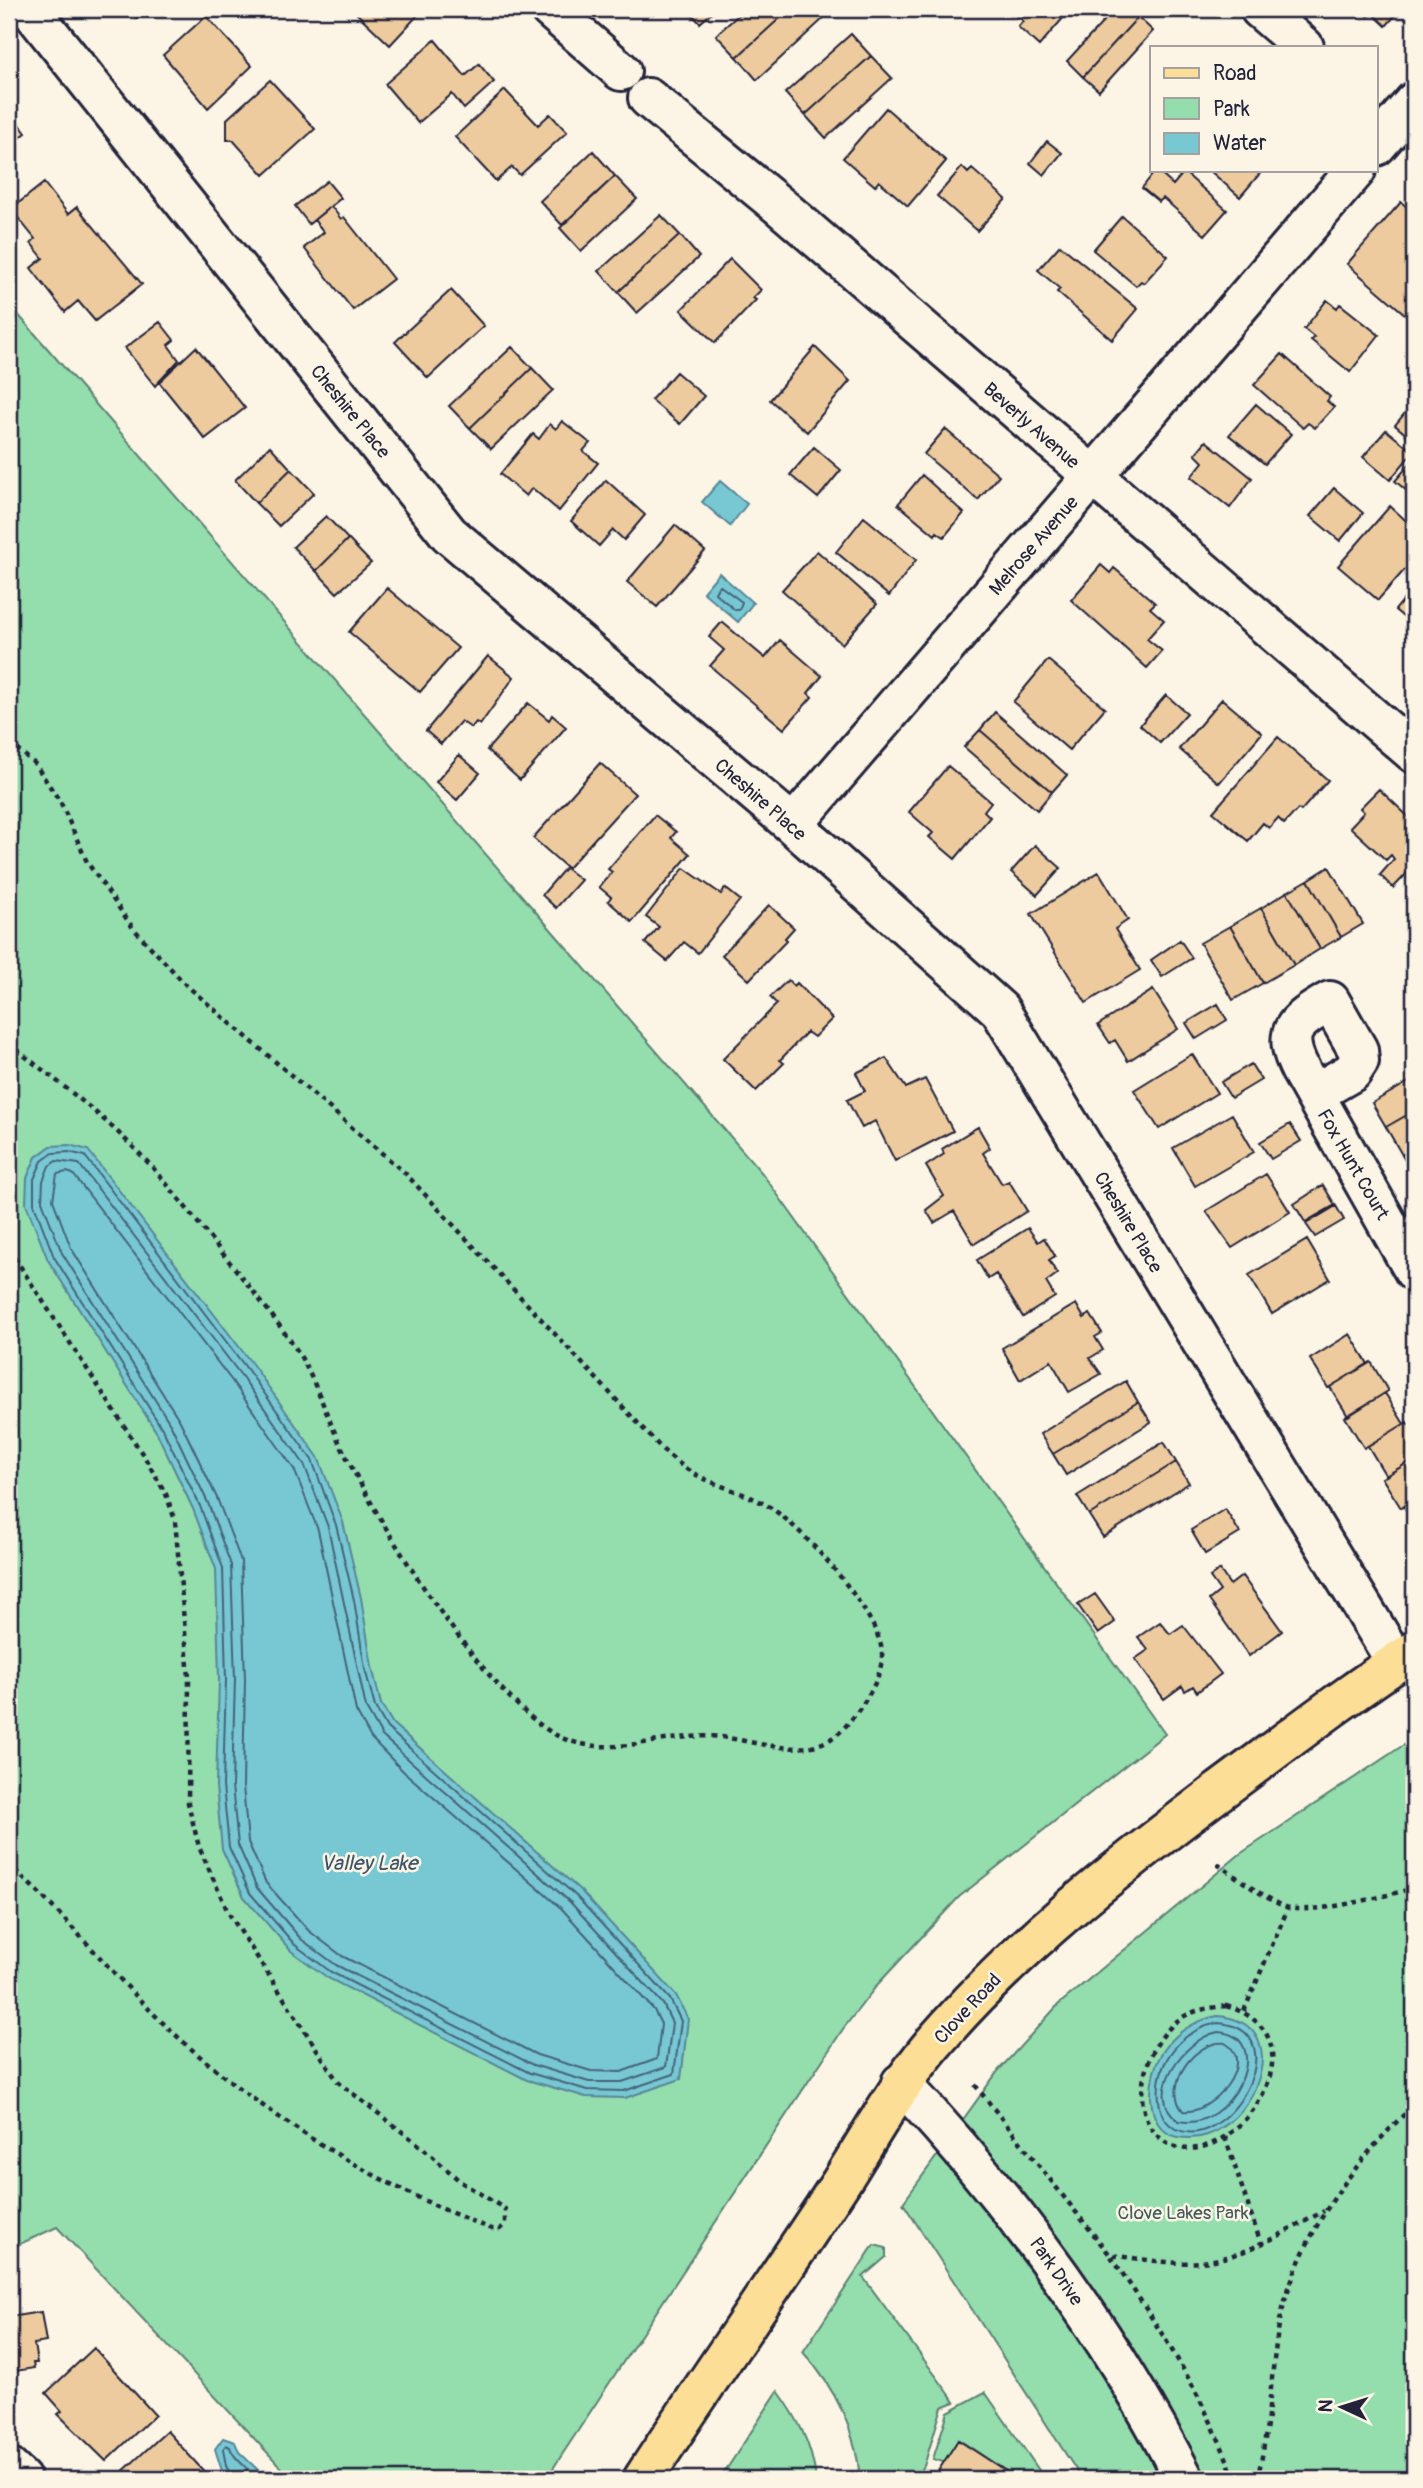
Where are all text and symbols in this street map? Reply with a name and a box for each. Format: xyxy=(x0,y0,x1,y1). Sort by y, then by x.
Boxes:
legend xyxy=(1150,46,1378,172)
text: Road xyxy=(1213,60,1257,87)
text: Park xyxy=(1213,96,1250,123)
text: Water xyxy=(1213,130,1267,157)
street label: Cheshire Place xyxy=(305,360,396,464)
street label: Beverly Avenue xyxy=(978,377,1085,475)
street label: Melrose Avenue xyxy=(984,490,1084,601)
street label: Cheshire Place xyxy=(710,753,812,847)
street label: Fox Hunt Court xyxy=(1312,1105,1395,1224)
street label: Cheshire Place xyxy=(1089,1168,1168,1278)
water label: Valley Lake xyxy=(321,1850,420,1877)
street label: Clove Road xyxy=(929,1968,1006,2049)
park label: Clove Lakes Park xyxy=(1117,2201,1249,2225)
street label: Park Drive xyxy=(1024,2233,1089,2311)
north arrow xyxy=(1308,2372,1378,2442)
text: N xyxy=(1314,2398,1338,2413)

